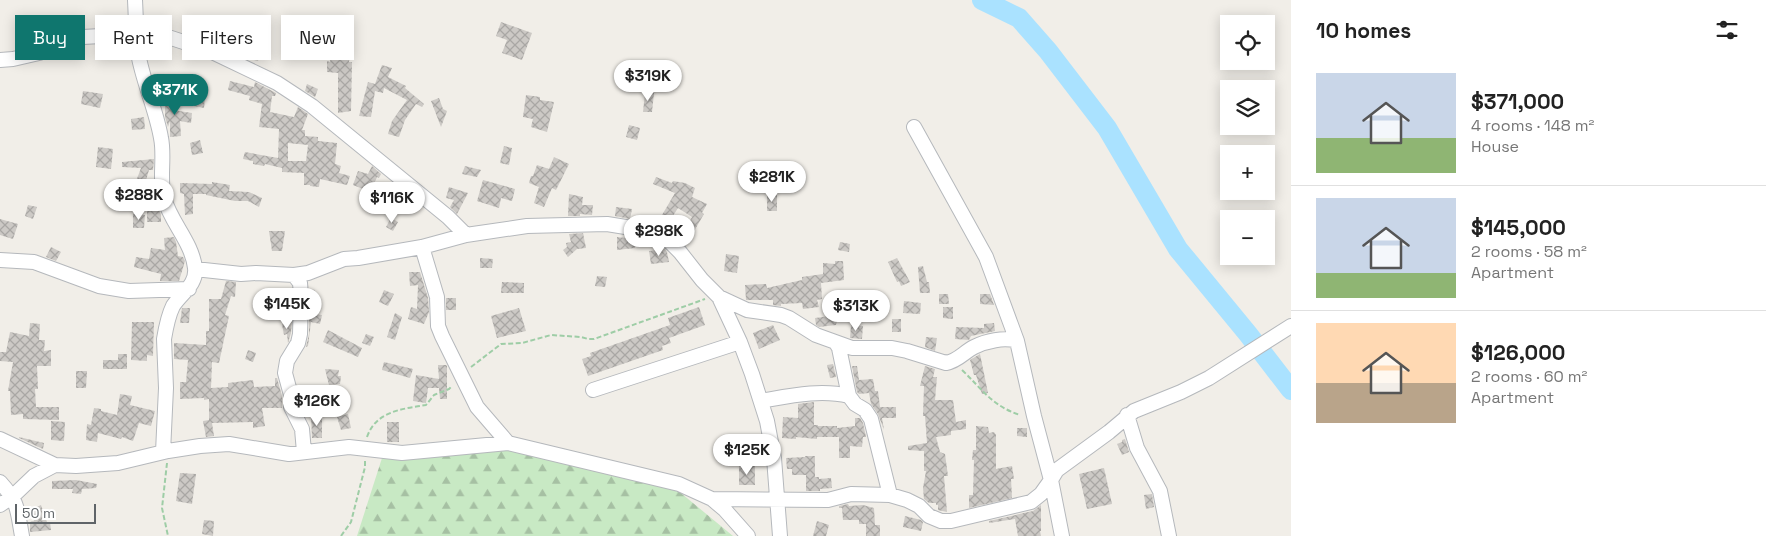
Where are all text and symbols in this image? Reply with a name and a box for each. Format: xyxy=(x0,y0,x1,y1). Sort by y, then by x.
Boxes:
chip: Buy xyxy=(15,15,85,60)
chip: Rent xyxy=(95,15,172,60)
chip: Filters xyxy=(182,15,271,60)
chip: New xyxy=(281,15,354,60)
map controls xyxy=(1220,15,1275,265)
button: locate xyxy=(1220,15,1275,70)
icon: filters xyxy=(1713,16,1741,44)
text: 10 homes xyxy=(1316,17,1411,44)
pin: $319K xyxy=(613,59,683,102)
text: $319K xyxy=(625,65,671,86)
pin: $371K xyxy=(140,74,210,116)
text: $371K xyxy=(152,79,198,100)
button: layers xyxy=(1220,80,1275,135)
text: $371,000 xyxy=(1471,88,1564,115)
icon: home xyxy=(1356,93,1416,153)
text: 4 rooms · 148 m² xyxy=(1471,115,1594,136)
text: House xyxy=(1471,136,1519,157)
button: + xyxy=(1220,145,1275,200)
pin: $281K xyxy=(737,160,807,203)
text: $281K xyxy=(749,166,795,187)
pin: $288K xyxy=(104,178,174,221)
pin: $116K xyxy=(357,182,427,224)
text: $288K xyxy=(115,184,163,205)
text: $116K xyxy=(370,187,414,208)
button: − xyxy=(1220,210,1275,265)
pin: $298K xyxy=(624,214,694,257)
text: $145,000 xyxy=(1471,214,1566,241)
icon: home xyxy=(1356,218,1416,278)
text: $298K xyxy=(635,220,683,241)
text: 2 rooms · 58 m² xyxy=(1471,241,1587,262)
text: Apartment xyxy=(1471,262,1554,283)
pin: $145K xyxy=(252,288,322,330)
pin: $313K xyxy=(821,290,891,332)
text: $145K xyxy=(264,293,310,314)
text: $313K xyxy=(833,295,879,316)
text: $126,000 xyxy=(1471,339,1565,366)
icon: home xyxy=(1356,343,1416,403)
text: 2 rooms · 60 m² xyxy=(1471,366,1587,387)
pin: $126K xyxy=(282,384,352,427)
text: Apartment xyxy=(1471,387,1554,408)
text: $126K xyxy=(294,390,340,411)
pin: $125K xyxy=(712,434,782,476)
text: $125K xyxy=(724,439,770,460)
scale bar xyxy=(15,501,96,524)
text: 50 m xyxy=(22,504,55,522)

